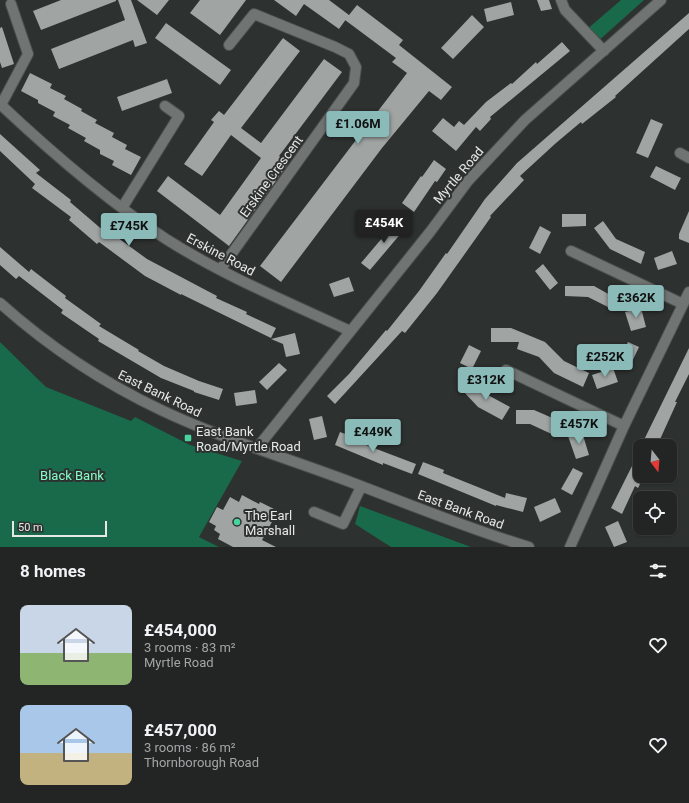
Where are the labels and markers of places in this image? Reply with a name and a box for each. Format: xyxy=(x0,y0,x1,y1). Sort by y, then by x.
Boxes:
pin: £1.06M xyxy=(325,111,391,145)
pin: £454K xyxy=(356,210,412,244)
pin: £745K xyxy=(101,213,157,247)
pin: £362K xyxy=(608,285,664,319)
pin: £252K xyxy=(577,344,633,378)
pin: £312K xyxy=(458,367,514,401)
pin: £457K xyxy=(551,411,607,445)
pin: £449K xyxy=(345,419,401,453)
place label: East Bank Road/Myrtle Road xyxy=(196,424,301,454)
marker: East Bank Road/Myrtle Road xyxy=(183,433,193,443)
place label: The Earl Marshall xyxy=(245,508,295,538)
marker: The Earl Marshall xyxy=(232,517,242,527)

